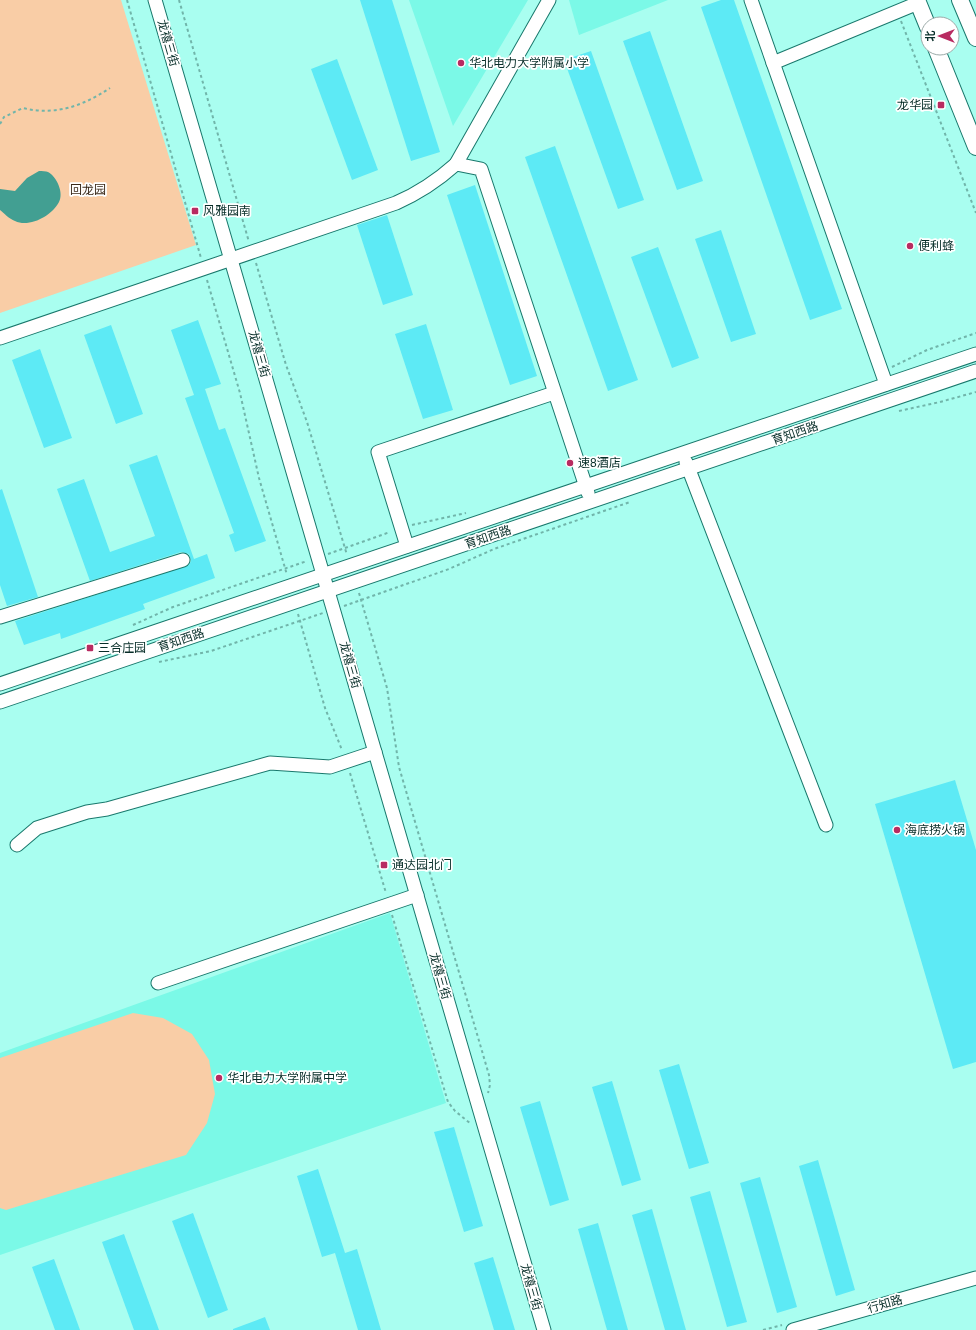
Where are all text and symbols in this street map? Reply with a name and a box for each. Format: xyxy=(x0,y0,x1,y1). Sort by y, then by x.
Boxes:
north arrow xyxy=(920,16,960,56)
street label: 龙禧三街 xyxy=(155,18,181,68)
text: 北 xyxy=(924,31,936,42)
place label: 华北电力大学附属小学 xyxy=(469,56,589,70)
marker: 华北电力大学附属小学 xyxy=(456,58,466,68)
place label: 龙华园 xyxy=(897,98,933,112)
marker: 龙华园 xyxy=(936,100,946,110)
park label: 回龙园 xyxy=(70,183,106,197)
place label: 风雅园南 xyxy=(203,204,251,218)
marker: 风雅园南 xyxy=(190,206,200,216)
place label: 便利蜂 xyxy=(918,239,954,253)
marker: 便利蜂 xyxy=(905,241,915,251)
street label: 龙禧三街 xyxy=(246,329,272,379)
street label: 育知西路 xyxy=(770,419,820,447)
place label: 速8酒店 xyxy=(578,456,621,470)
marker: 速8酒店 xyxy=(565,458,575,468)
street label: 育知西路 xyxy=(463,523,513,551)
street label: 育知西路 xyxy=(156,626,206,654)
street label: 龙禧三街 xyxy=(337,640,363,690)
place label: 三合庄园 xyxy=(98,641,146,655)
marker: 三合庄园 xyxy=(85,643,95,653)
place label: 海底捞火锅 xyxy=(905,823,965,837)
marker: 海底捞火锅 xyxy=(892,825,902,835)
place label: 通达园北门 xyxy=(392,858,452,872)
marker: 通达园北门 xyxy=(379,860,389,870)
street label: 龙禧三街 xyxy=(427,951,453,1001)
place label: 华北电力大学附属中学 xyxy=(227,1071,347,1085)
marker: 华北电力大学附属中学 xyxy=(214,1073,224,1083)
street label: 龙禧三街 xyxy=(518,1262,544,1312)
street label: 行知路 xyxy=(866,1292,904,1316)

